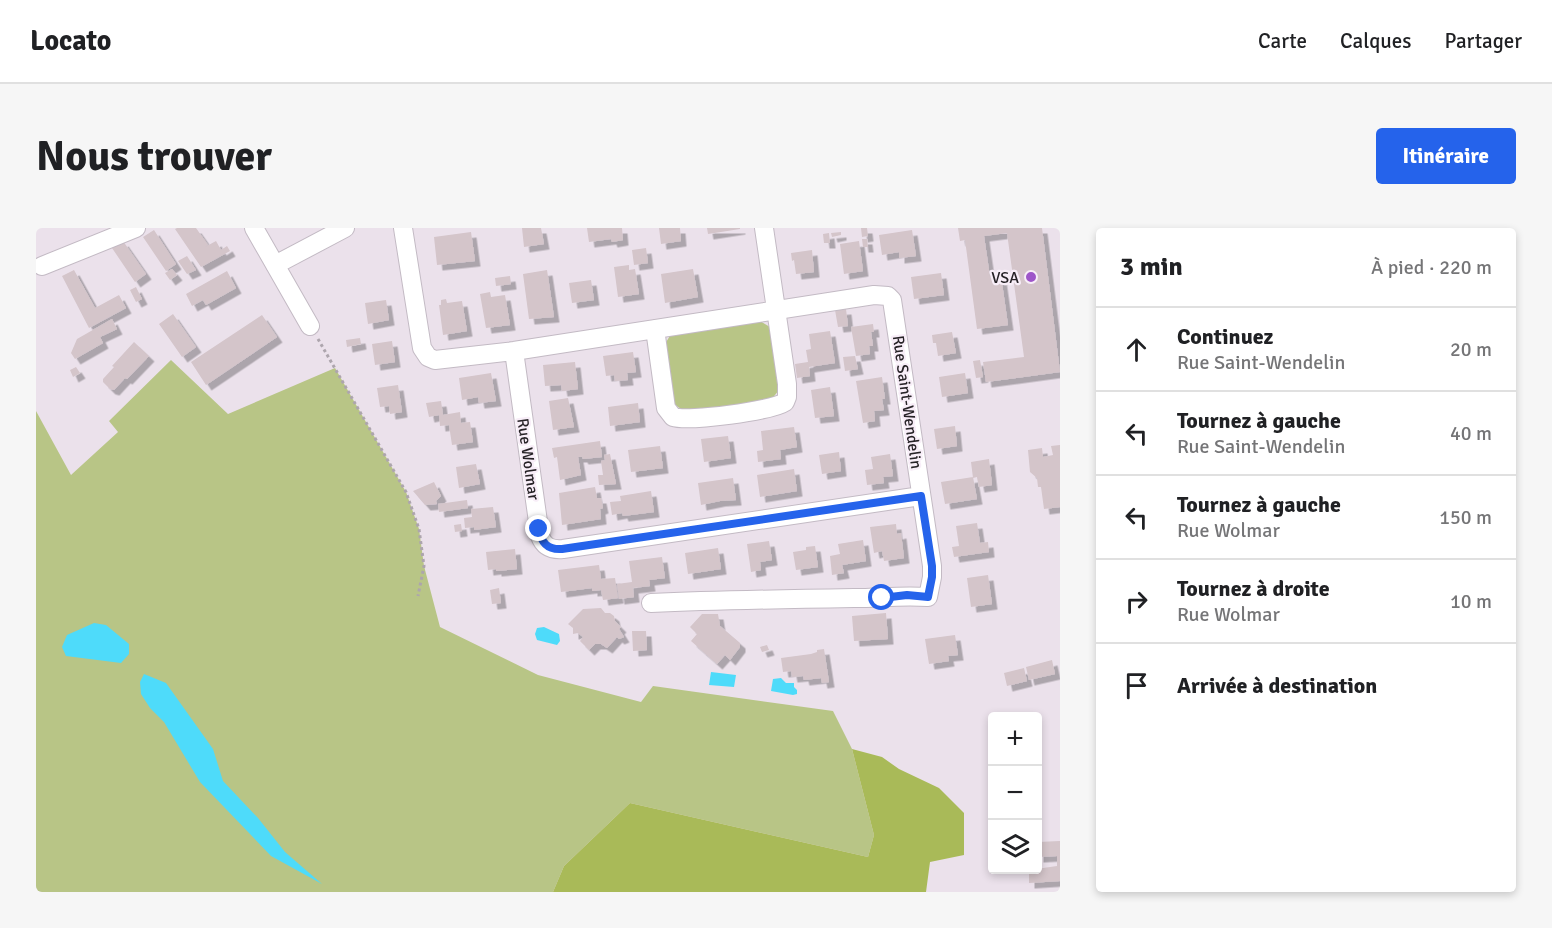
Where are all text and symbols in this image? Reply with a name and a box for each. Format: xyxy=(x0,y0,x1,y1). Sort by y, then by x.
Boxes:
text: Locato xyxy=(30,24,111,58)
text: Carte xyxy=(1258,28,1307,54)
text: Calques xyxy=(1340,28,1411,54)
text: Partager xyxy=(1444,28,1522,54)
button: Itinéraire xyxy=(1376,128,1516,184)
text: Nous trouver xyxy=(36,131,272,182)
text: 3 min xyxy=(1120,251,1183,283)
text: À pied · 220 m xyxy=(1371,255,1492,280)
place label: VSA xyxy=(991,268,1019,288)
marker: VSA xyxy=(1024,270,1038,284)
text: Continuez xyxy=(1177,323,1273,350)
icon: ahead xyxy=(1120,333,1153,366)
street label: Rue Saint-Wendelin xyxy=(888,334,926,470)
text: 20 m xyxy=(1450,337,1492,362)
text: Rue Saint-Wendelin xyxy=(1177,350,1345,375)
text: Tournez à gauche xyxy=(1177,407,1341,434)
street label: Rue Wolmar xyxy=(512,417,544,501)
icon: left xyxy=(1120,417,1153,450)
text: 40 m xyxy=(1450,421,1492,446)
text: Rue Saint-Wendelin xyxy=(1177,434,1345,459)
text: Tournez à gauche xyxy=(1177,491,1341,518)
icon: left xyxy=(1120,501,1153,534)
text: 150 m xyxy=(1439,505,1492,530)
route end xyxy=(525,515,551,541)
text: Rue Wolmar xyxy=(1177,518,1280,543)
text: Tournez à droite xyxy=(1177,575,1330,602)
route start xyxy=(868,584,894,610)
icon: right xyxy=(1120,585,1153,618)
text: 10 m xyxy=(1450,589,1492,614)
text: Rue Wolmar xyxy=(1177,602,1280,627)
icon: arrive xyxy=(1120,669,1153,702)
text: Arrivée à destination xyxy=(1177,672,1377,699)
map controls xyxy=(988,712,1042,874)
button: + xyxy=(988,712,1042,766)
button: − xyxy=(988,766,1042,820)
button: layers xyxy=(988,820,1042,874)

